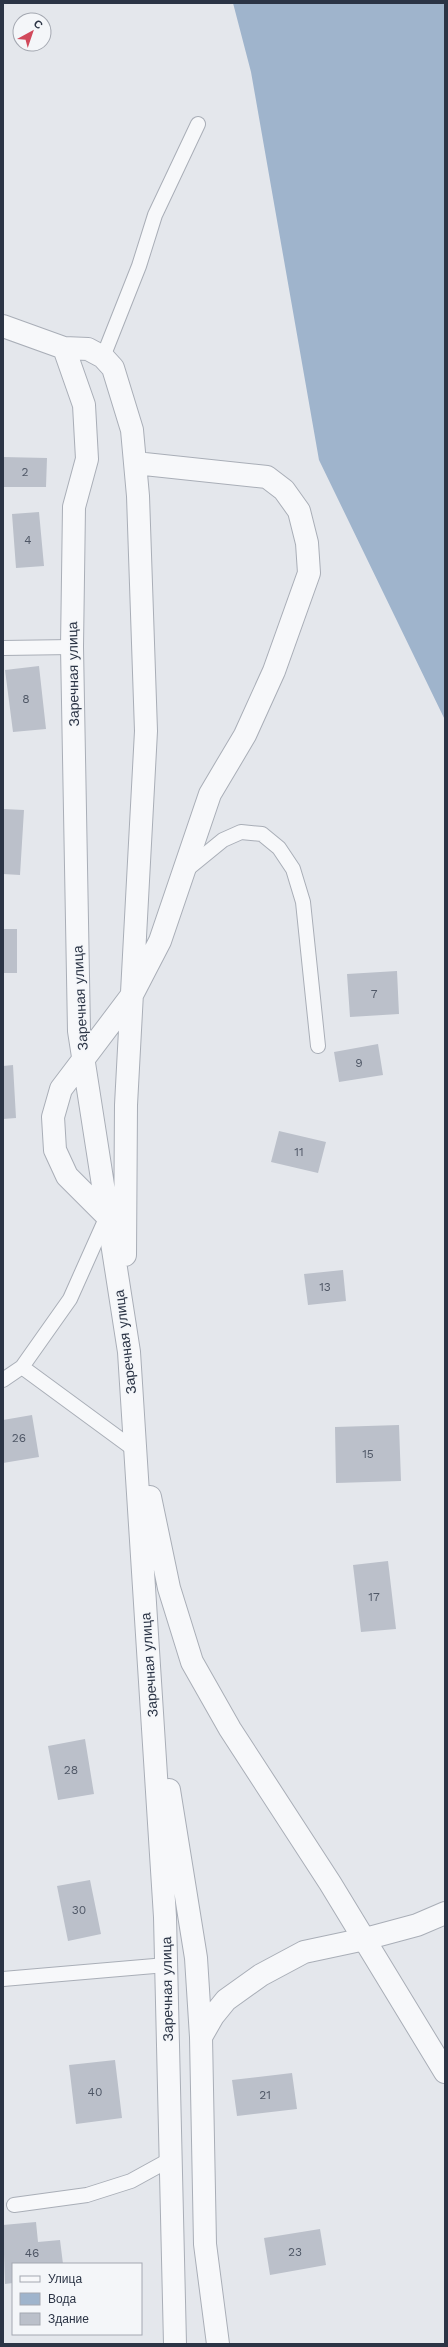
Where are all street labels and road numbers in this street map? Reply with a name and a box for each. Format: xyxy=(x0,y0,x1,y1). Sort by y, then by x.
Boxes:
street label: Заречная улица xyxy=(64,621,82,727)
street label: Заречная улица xyxy=(69,945,91,1051)
street label: Заречная улица xyxy=(111,1289,139,1395)
street label: Заречная улица xyxy=(137,1612,161,1718)
street label: Заречная улица xyxy=(158,1936,176,2042)

